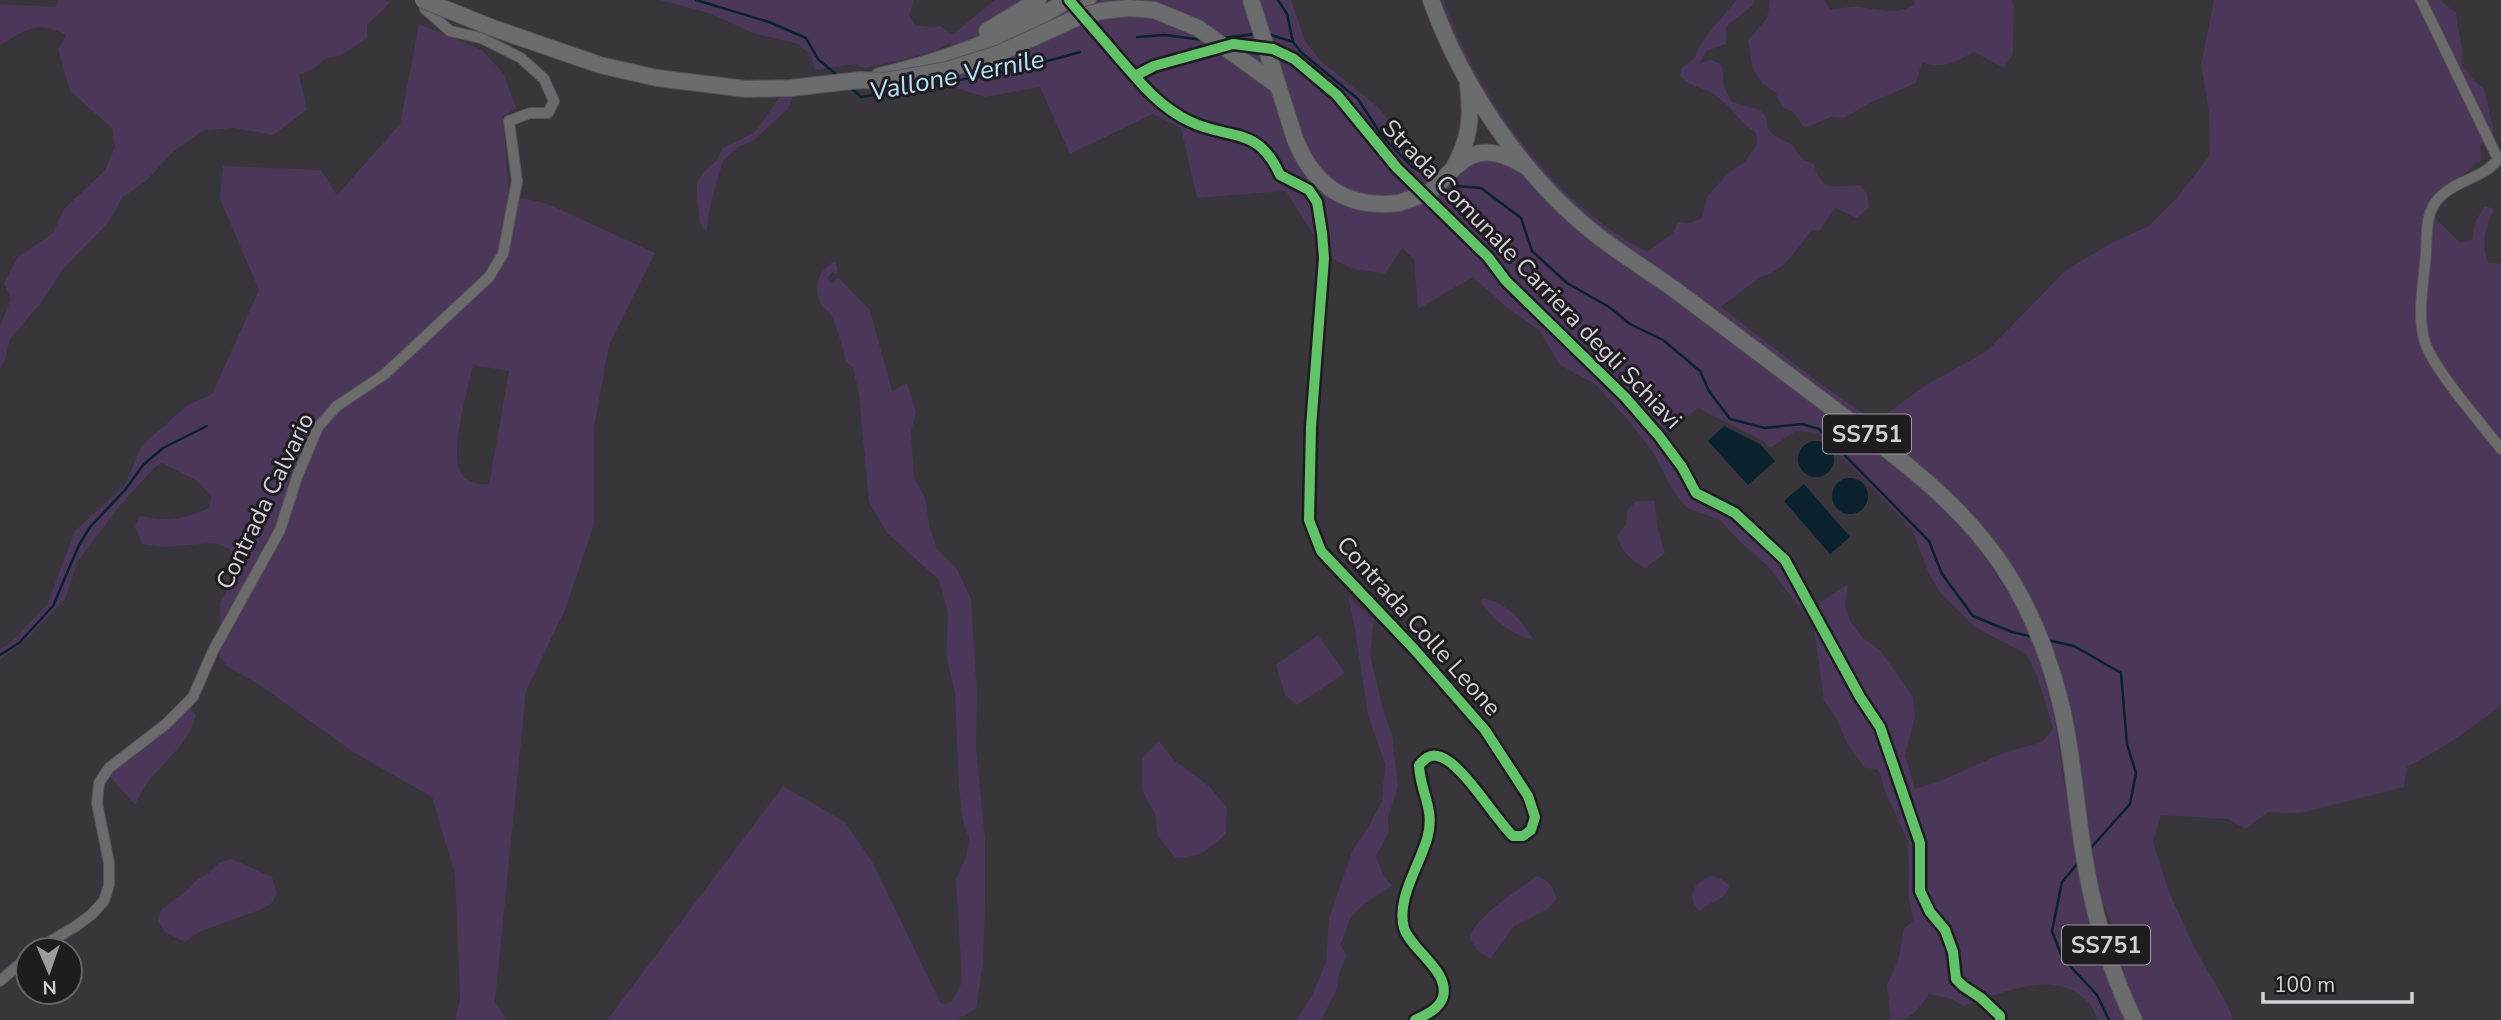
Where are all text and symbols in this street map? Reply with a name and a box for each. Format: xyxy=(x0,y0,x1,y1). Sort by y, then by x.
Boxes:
water label: Vallone Vernile xyxy=(867,41,1047,110)
street label: Strada Comunale Carriera degli Schiavi xyxy=(1375,112,1689,436)
street label: Contrada Calvario xyxy=(208,408,322,594)
road number: SS751 xyxy=(1823,414,1911,454)
street label: Contrada Colle Leone xyxy=(1330,529,1508,723)
road number: SS751 xyxy=(2062,926,2150,964)
north arrow xyxy=(14,936,84,1006)
scale bar xyxy=(2263,960,2412,1004)
text: 100 m xyxy=(2274,971,2335,999)
text: N xyxy=(42,974,57,1000)

